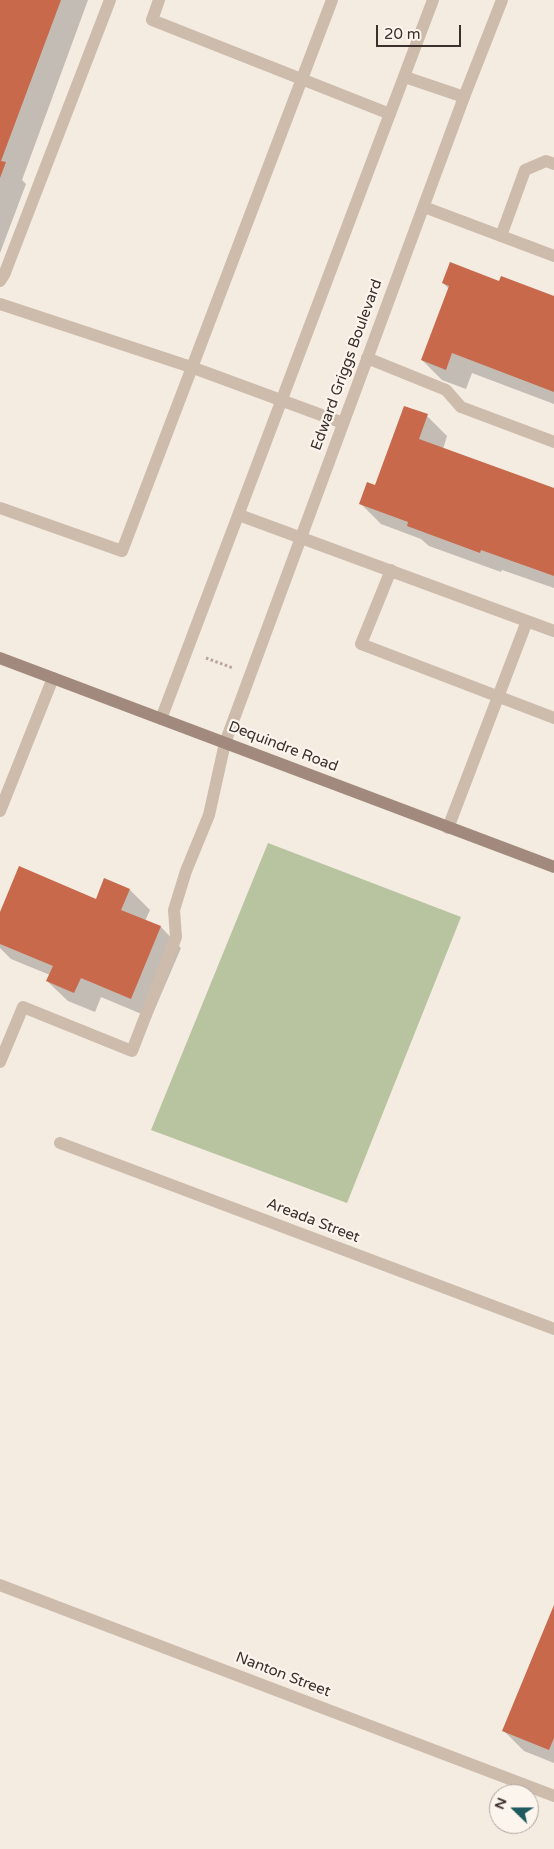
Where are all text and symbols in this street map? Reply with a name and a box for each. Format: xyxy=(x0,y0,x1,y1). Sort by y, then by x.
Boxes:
scale bar xyxy=(379,15,464,47)
text: 20 m xyxy=(384,25,421,43)
street label: Edward Griggs Boulevard xyxy=(308,277,386,453)
street label: Dequindre Road xyxy=(226,718,340,776)
street label: Areada Street xyxy=(264,1195,362,1247)
street label: Nanton Street xyxy=(233,1649,333,1701)
north arrow xyxy=(489,1784,539,1834)
text: N xyxy=(491,1795,511,1812)

